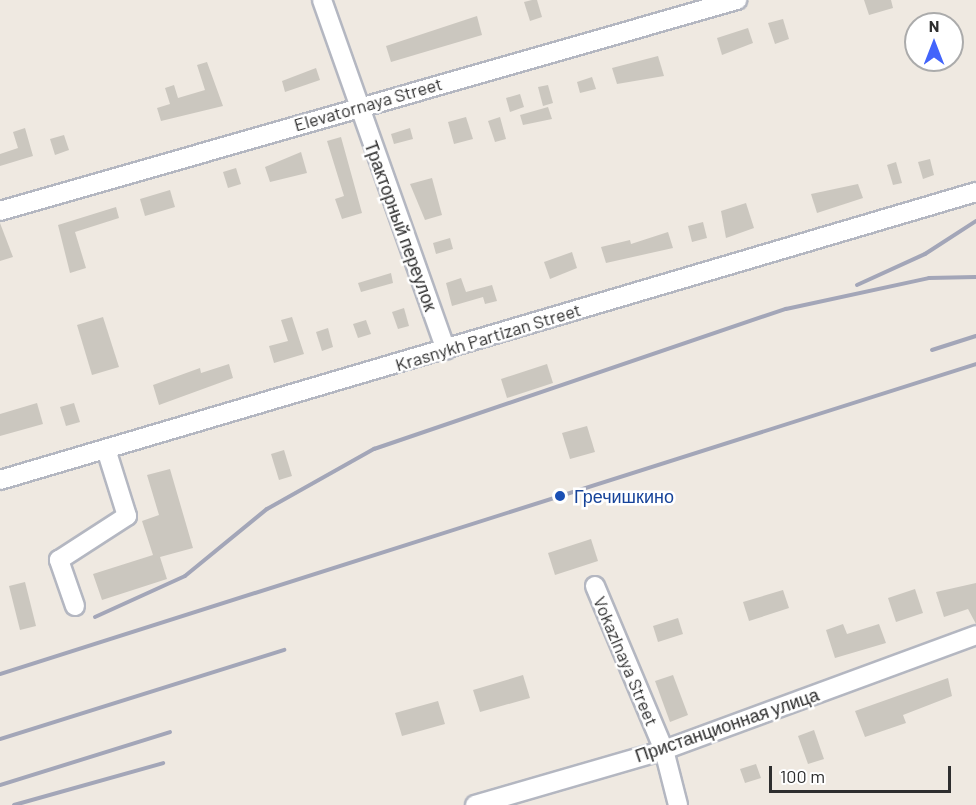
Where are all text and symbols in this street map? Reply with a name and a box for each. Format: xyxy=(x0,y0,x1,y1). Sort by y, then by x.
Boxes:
north arrow xyxy=(904,12,964,72)
text: N xyxy=(929,16,939,35)
street label: Elevatornaya Street xyxy=(291,72,445,136)
street label: Тракторный переулок xyxy=(360,138,442,314)
street label: Krasnykh Partizan Street xyxy=(393,298,583,376)
place label: Гречишкино xyxy=(574,485,674,507)
marker: Гречишкино xyxy=(551,487,569,505)
street label: Vokazlnaya Street xyxy=(589,593,663,729)
street label: Пристанционная улица xyxy=(632,683,822,767)
scale bar xyxy=(772,754,954,792)
text: 100 m xyxy=(780,765,825,787)

